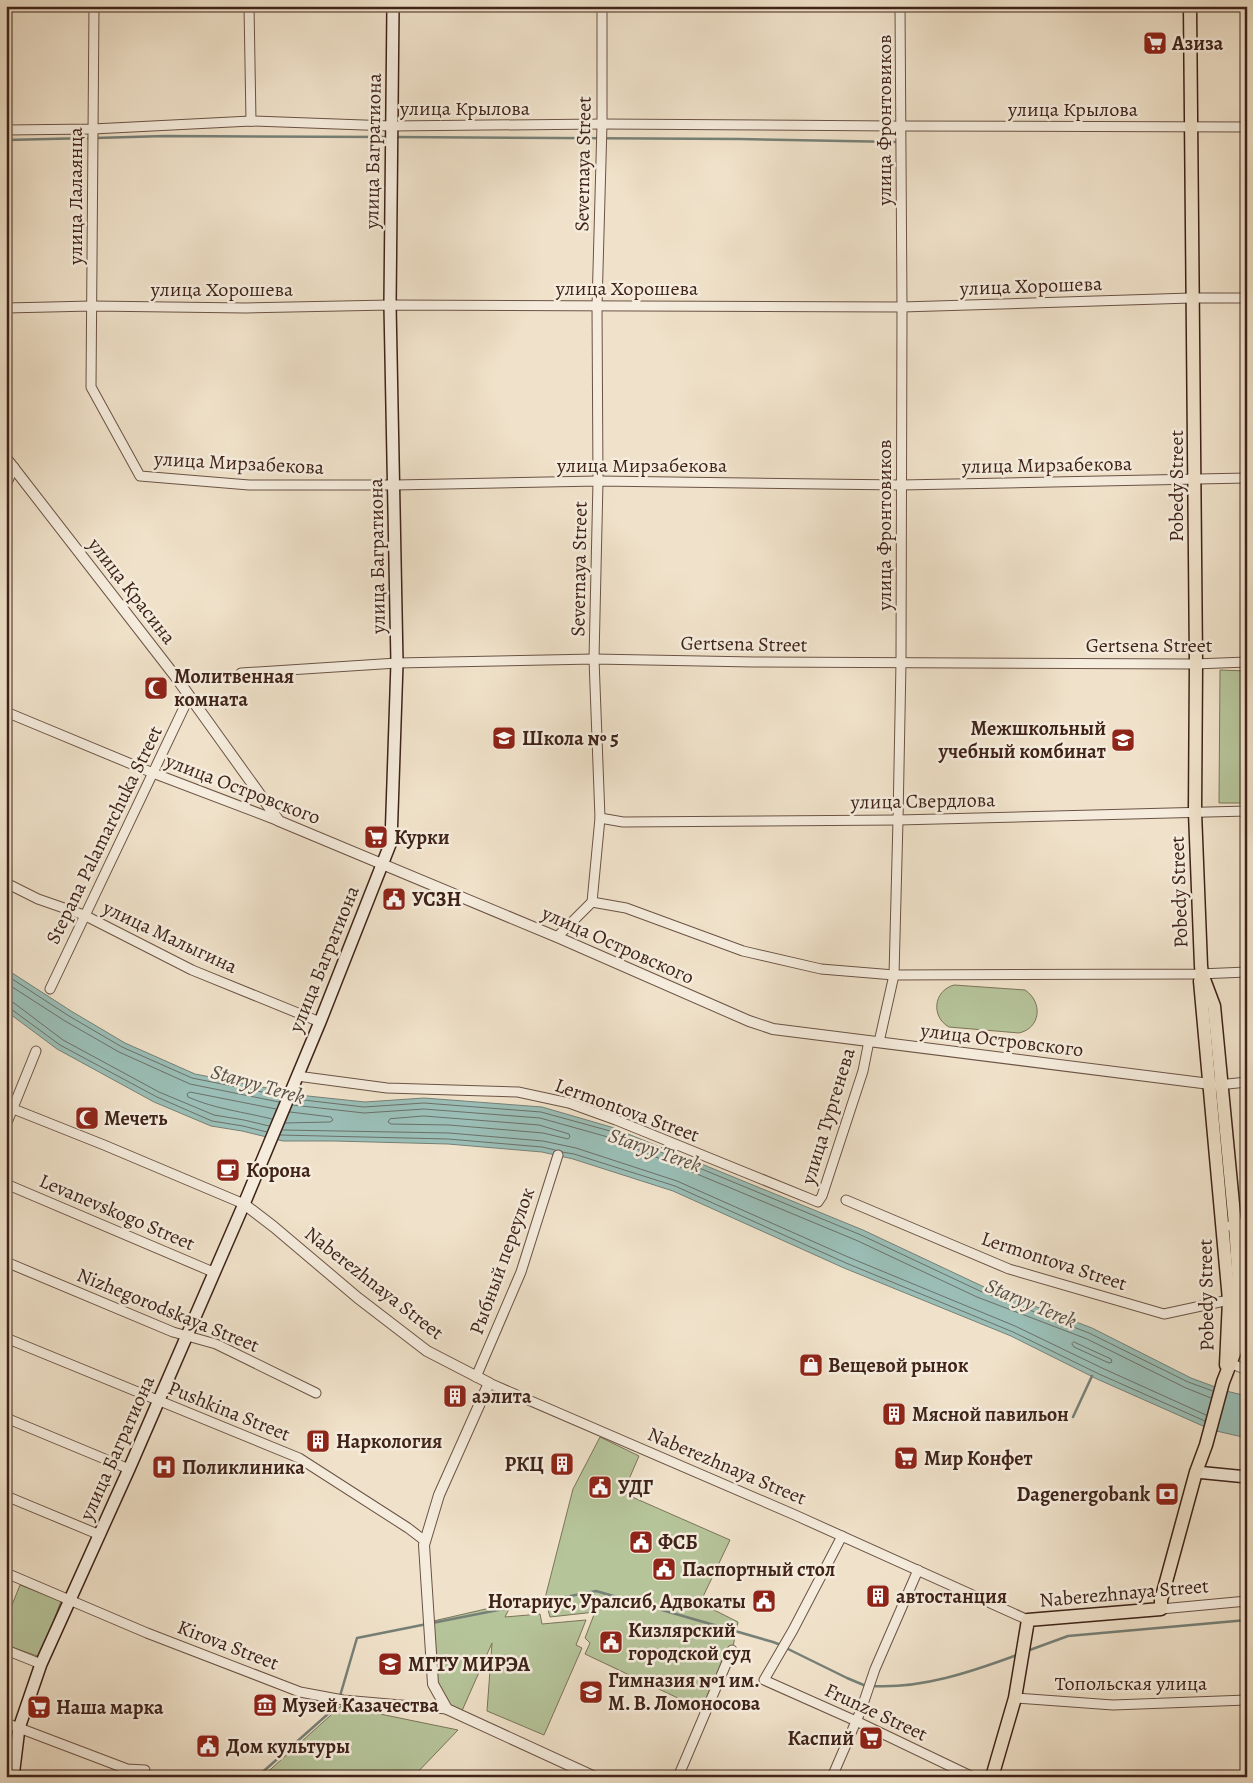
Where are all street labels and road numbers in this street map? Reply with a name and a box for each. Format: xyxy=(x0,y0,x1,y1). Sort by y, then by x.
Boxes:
street label: улица Фронтовиков xyxy=(871,34,898,207)
street label: улица Багратиона xyxy=(358,72,388,230)
street label: улица Крылова xyxy=(399,95,531,122)
street label: Severnaya Street xyxy=(568,96,598,232)
street label: улица Крылова xyxy=(1007,96,1139,123)
street label: улица Лалаянца xyxy=(62,126,89,266)
street label: улица Хорошева xyxy=(958,270,1103,302)
street label: улица Хорошева xyxy=(555,275,699,302)
street label: улица Хорошева xyxy=(150,276,294,303)
street label: Pobedy Street xyxy=(1163,430,1190,542)
street label: улица Фронтовиков xyxy=(871,439,898,612)
street label: улица Мирзабекова xyxy=(152,445,325,481)
street label: улица Мирзабекова xyxy=(961,450,1133,480)
street label: улица Мирзабекова xyxy=(556,452,728,479)
street label: улица Багратиона xyxy=(362,477,392,635)
street label: Severnaya Street xyxy=(564,501,594,637)
street label: улица Красина xyxy=(81,531,183,650)
street label: Gertsena Street xyxy=(680,629,808,659)
street label: Gertsena Street xyxy=(1086,632,1213,659)
street label: Stepana Palamarchuka Street xyxy=(39,721,169,949)
street label: улица Островского xyxy=(161,747,324,831)
street label: улица Свердлова xyxy=(849,786,996,816)
street label: Pobedy Street xyxy=(1164,835,1194,948)
street label: улица Багратиона xyxy=(282,881,366,1037)
street label: улица Малыгина xyxy=(98,894,242,980)
street label: улица Островского xyxy=(537,899,698,991)
street label: улица Островского xyxy=(918,1016,1085,1063)
street label: улица Тургенева xyxy=(794,1044,862,1189)
street label: Lermontova Street xyxy=(551,1071,703,1149)
street label: Levanevskogo Street xyxy=(35,1167,199,1257)
street label: Рыбный переулок xyxy=(463,1184,541,1338)
street label: Naberezhnaya Street xyxy=(299,1220,449,1346)
street label: Lermontova Street xyxy=(978,1225,1131,1297)
street label: Pobedy Street xyxy=(1192,1238,1220,1351)
street label: Nizhegorodskaya Street xyxy=(73,1261,263,1359)
street label: улица Багратиона xyxy=(73,1371,161,1526)
street label: Pushkina Street xyxy=(164,1374,294,1448)
street label: Naberezhnaya Street xyxy=(644,1420,811,1512)
street label: Naberezhnaya Street xyxy=(1038,1572,1210,1614)
street label: Kirova Street xyxy=(174,1613,283,1677)
street label: Топольская улица xyxy=(1055,1670,1208,1697)
street label: Frunze Street xyxy=(820,1676,932,1748)

